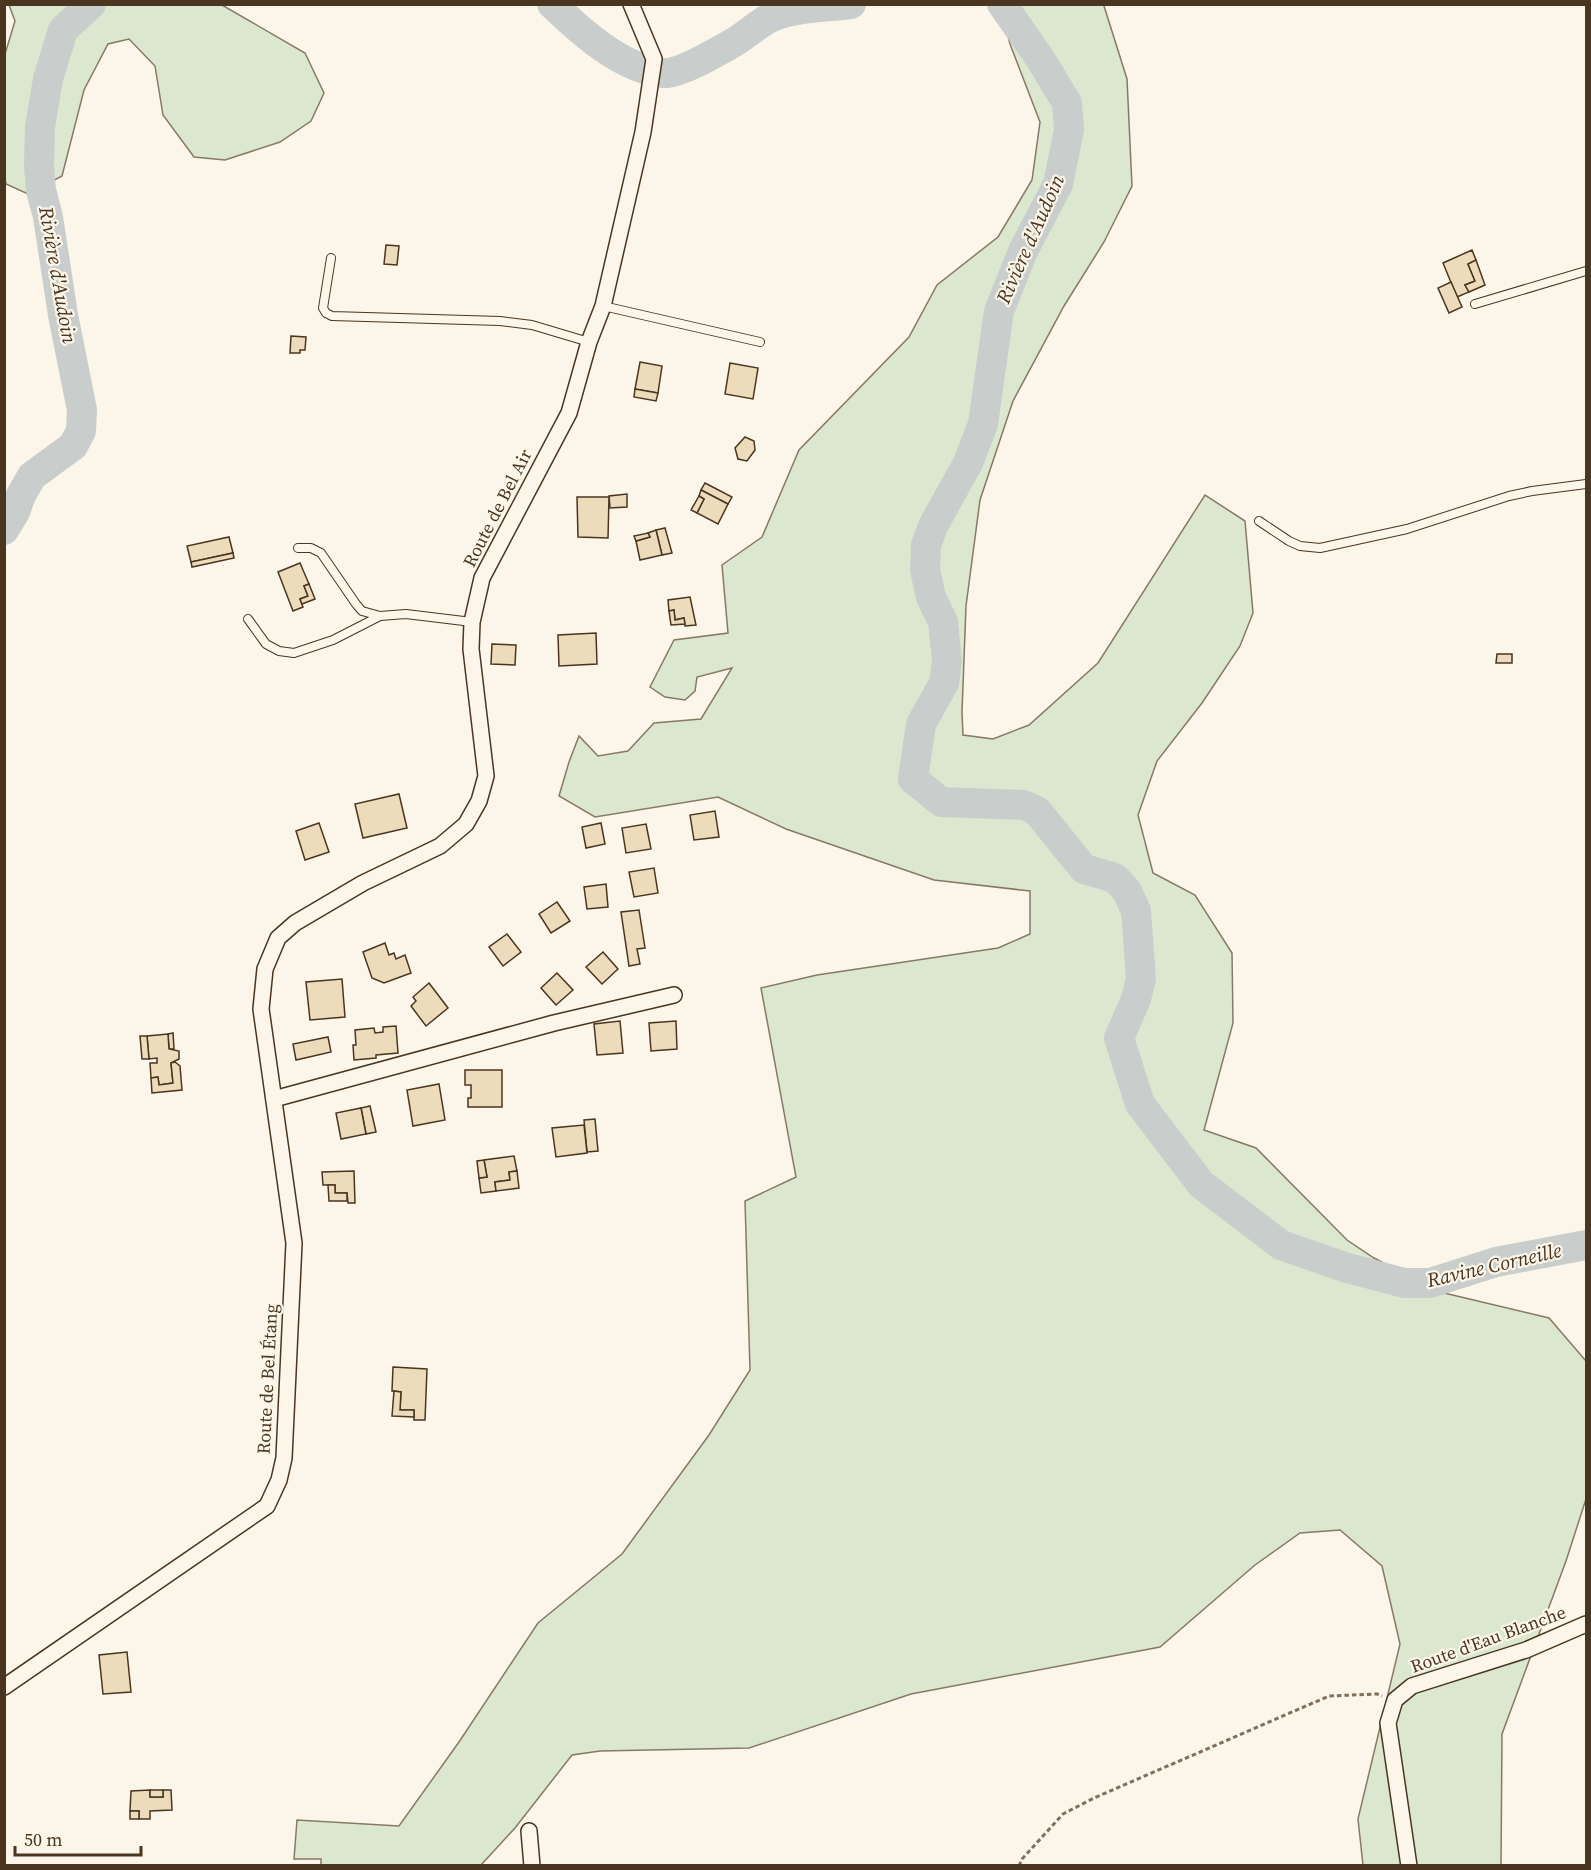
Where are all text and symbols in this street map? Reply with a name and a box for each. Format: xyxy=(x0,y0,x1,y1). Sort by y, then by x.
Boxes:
water label: Rivière d'Audoin xyxy=(989,169,1071,309)
water label: Rivière d'Audoin xyxy=(32,203,84,346)
street label: Route de Bel Air xyxy=(456,444,538,571)
water label: Ravine Corneille xyxy=(1423,1236,1564,1294)
street label: Route de Bel Étang xyxy=(251,1303,283,1455)
street label: Route d'Eau Blanche xyxy=(1407,1599,1569,1679)
scale bar xyxy=(15,1819,141,1857)
text: 50 m xyxy=(24,1827,62,1852)

